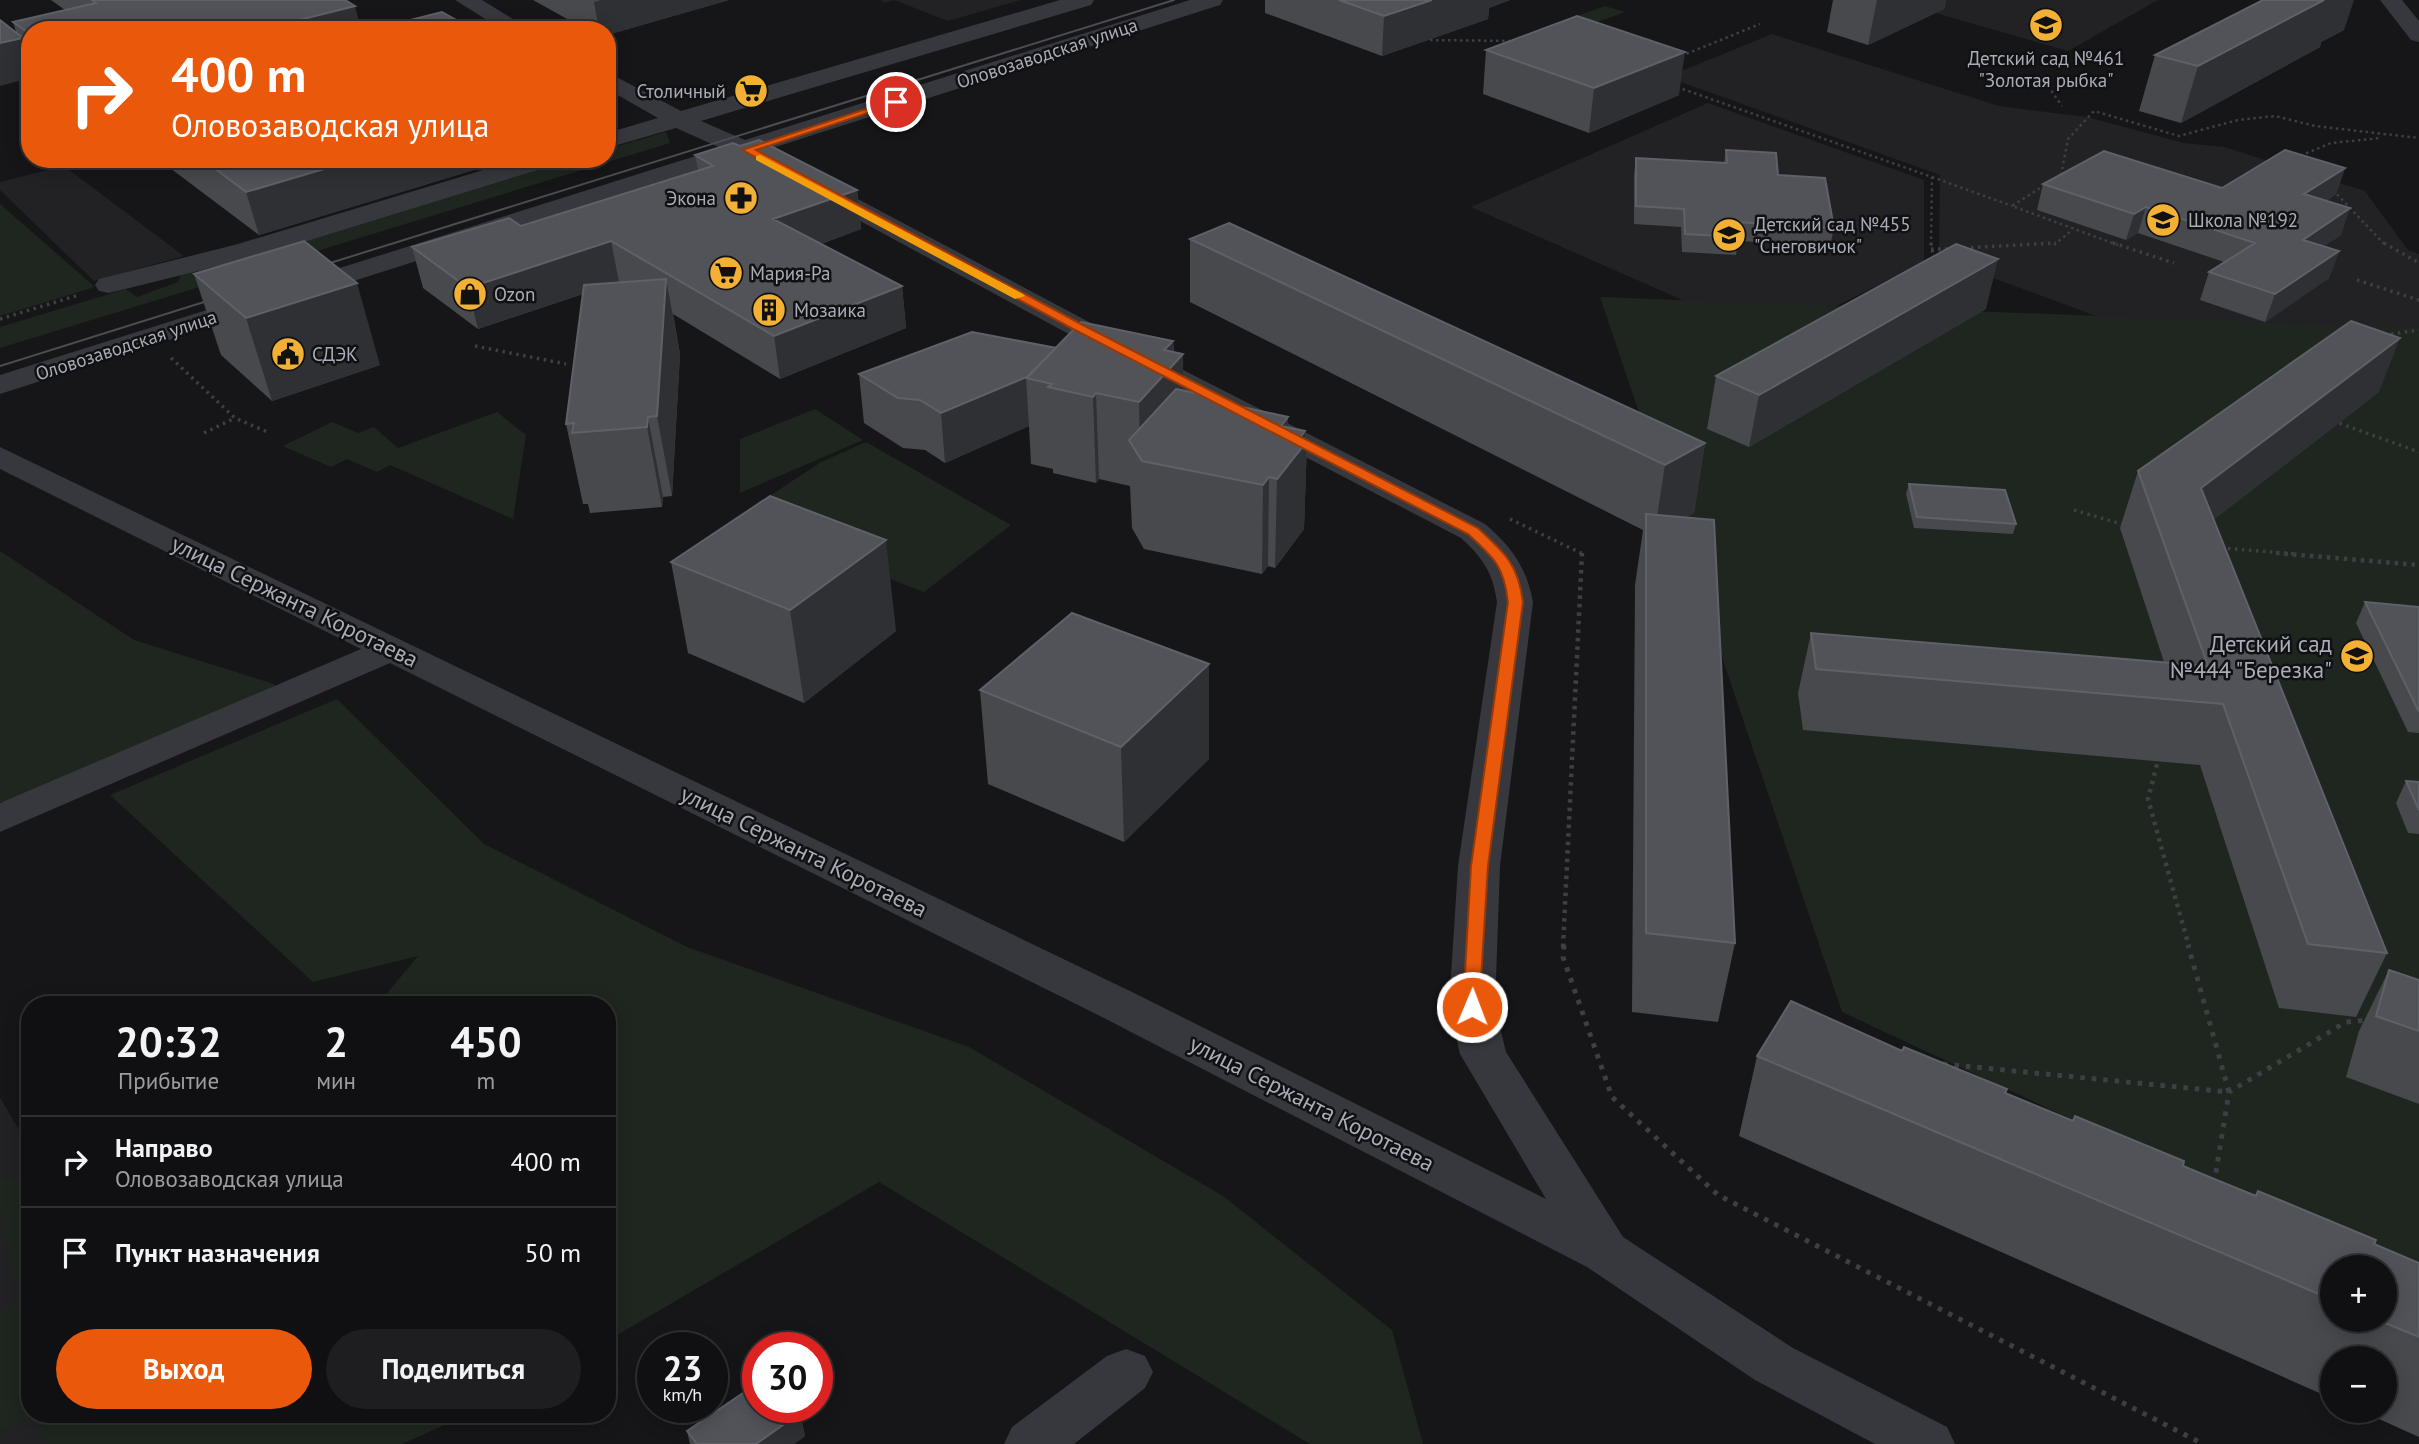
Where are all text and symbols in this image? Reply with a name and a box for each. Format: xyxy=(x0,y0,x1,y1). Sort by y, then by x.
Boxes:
school or university icon: Детский сад №461 "Золотая рыбка" xyxy=(2027,6,2065,44)
street label: Оловозаводская улица xyxy=(953,12,1141,94)
text: 400 m xyxy=(171,42,306,106)
place label: Детский сад №461 "Золотая рыбка" xyxy=(1968,46,2124,92)
icon: right xyxy=(56,49,147,140)
supermarket icon: Столичный xyxy=(732,72,770,110)
pin xyxy=(866,72,926,132)
place label: Столичный xyxy=(637,79,726,103)
icon: arrive xyxy=(877,83,915,121)
text: Оловозаводская улица xyxy=(171,104,489,146)
pharmacy icon: Экона xyxy=(722,179,760,217)
place label: Экона xyxy=(666,186,716,210)
school or university icon: Школа №192 xyxy=(2144,201,2182,239)
place label: Школа №192 xyxy=(2188,208,2298,232)
place label: Детский сад №455 "Снеговичок" xyxy=(1754,212,1911,258)
school or university icon: Детский сад №455 "Снеговичок" xyxy=(1710,216,1748,254)
supermarket icon: Мария-Ра xyxy=(707,254,745,292)
place label: Мария-Ра xyxy=(750,261,830,285)
shop icon: Ozon xyxy=(451,275,489,313)
place label: Ozon xyxy=(494,282,535,306)
building icon: Мозаика xyxy=(750,291,788,329)
place label: Мозаика xyxy=(794,298,866,322)
street label: Оловозаводская улица xyxy=(32,304,220,386)
public building icon: СДЭК xyxy=(269,335,307,373)
place label: СДЭК xyxy=(312,342,358,366)
street label: улица Сержанта Коротаева xyxy=(167,529,423,673)
place label: Детский сад №444 "Березка" xyxy=(2170,629,2332,684)
school or university icon: Детский сад №444 "Березка" xyxy=(2338,637,2376,675)
street label: улица Сержанта Коротаева xyxy=(676,779,932,923)
position arrow xyxy=(1435,970,1509,1044)
text: 20:32 xyxy=(115,1014,222,1069)
text: 2 xyxy=(324,1014,348,1069)
text: 450 xyxy=(450,1014,522,1069)
street label: улица Сержанта Коротаева xyxy=(1185,1029,1439,1177)
text: Прибытие xyxy=(118,1066,219,1095)
text: мин xyxy=(316,1066,356,1095)
text: m xyxy=(477,1066,495,1095)
text: Направо xyxy=(115,1131,213,1164)
icon: right xyxy=(56,1143,94,1181)
text: 400 m xyxy=(510,1145,581,1178)
text: Оловозаводская улица xyxy=(115,1164,344,1193)
icon: arrive xyxy=(56,1234,94,1272)
text: Пункт назначения xyxy=(115,1236,320,1269)
text: 50 m xyxy=(525,1236,581,1269)
map controls xyxy=(2320,1255,2397,1423)
button: + xyxy=(2320,1255,2397,1332)
button: Выход xyxy=(56,1329,312,1409)
button: Поделиться xyxy=(326,1329,581,1409)
speed limit sign: 30 xyxy=(742,1332,833,1423)
text: 23 xyxy=(663,1345,702,1391)
button: − xyxy=(2320,1346,2397,1423)
text: km/h xyxy=(663,1383,702,1406)

